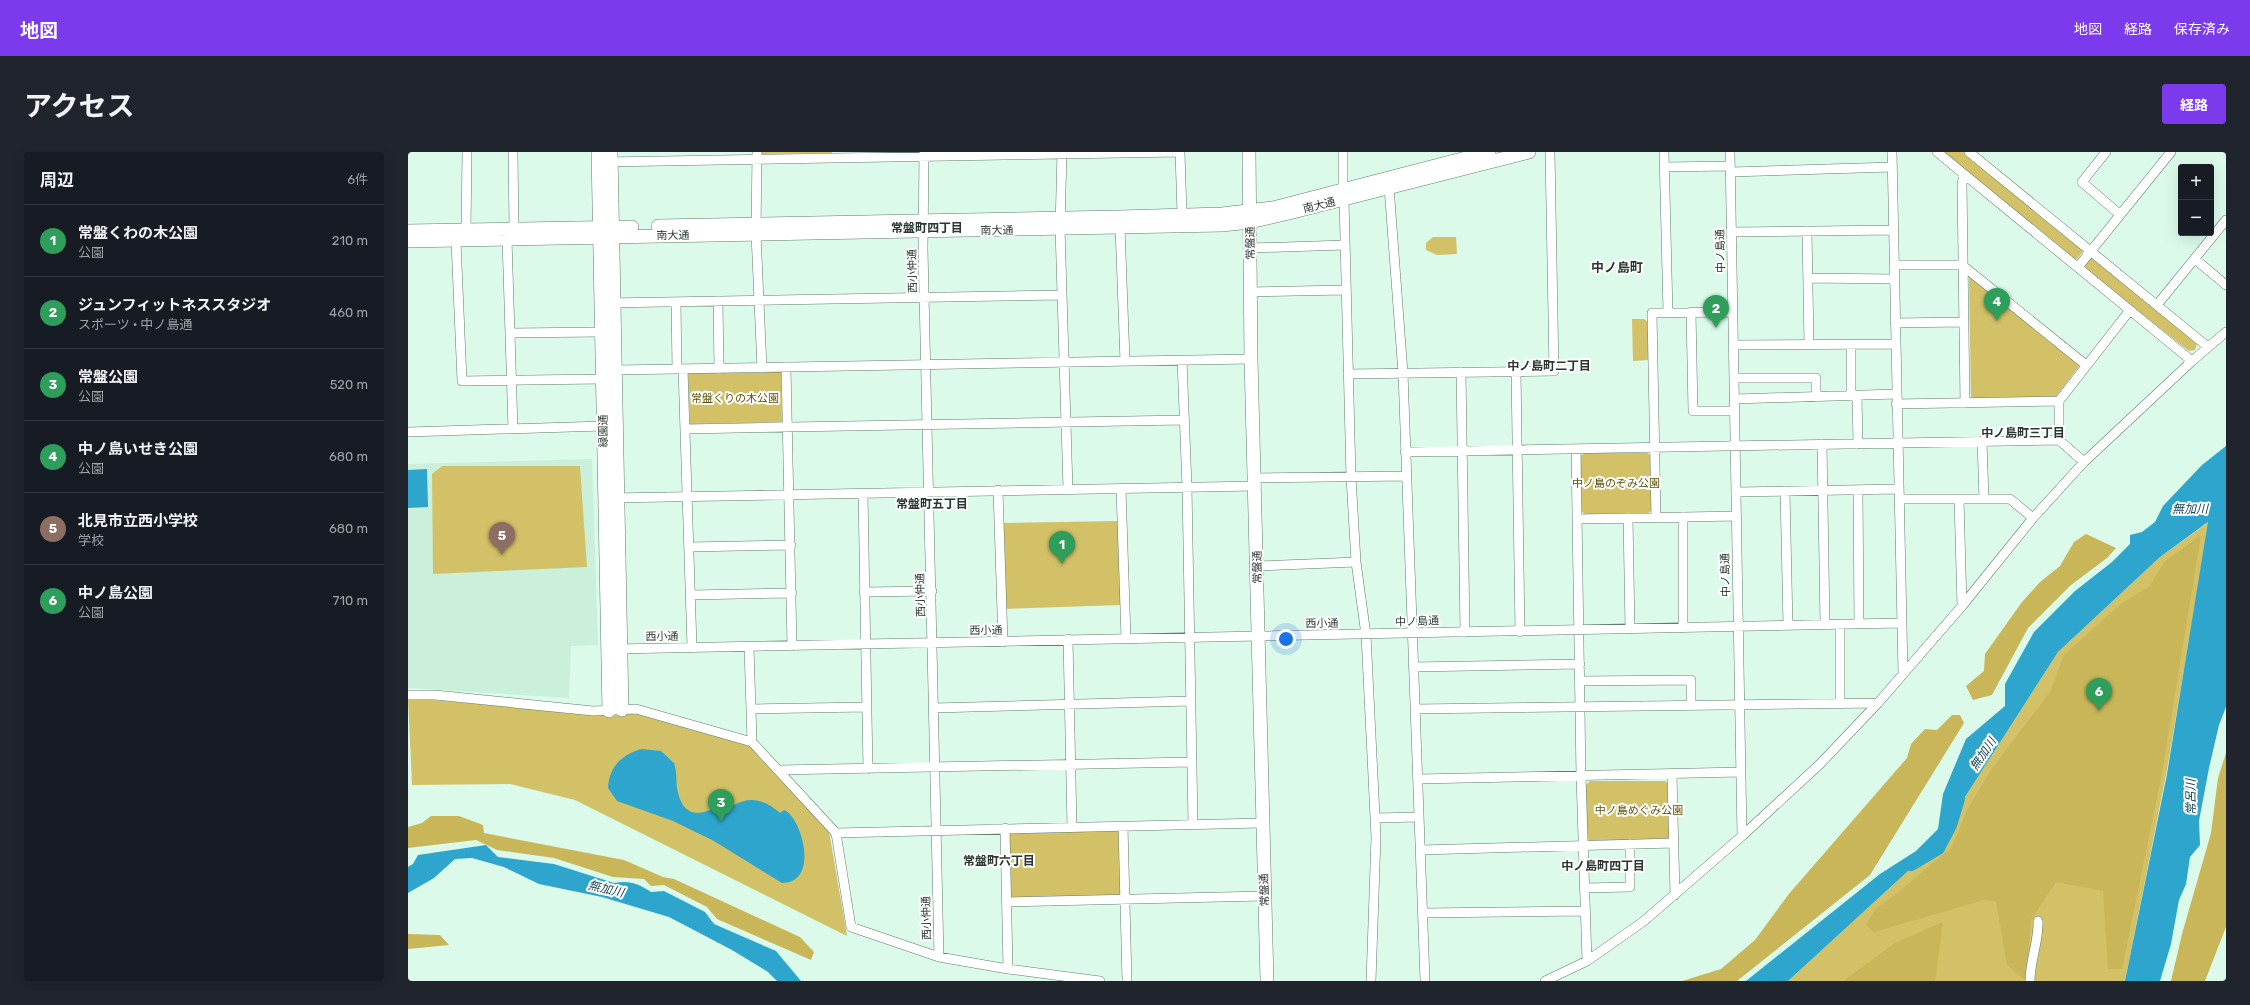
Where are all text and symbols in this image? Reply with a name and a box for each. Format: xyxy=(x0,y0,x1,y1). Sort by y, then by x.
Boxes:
text: 地図 xyxy=(20,19,58,42)
text: 地図 xyxy=(2074,21,2102,38)
text: 経路 xyxy=(2124,21,2152,38)
text: 保存済み xyxy=(2174,21,2230,38)
button: 経路 xyxy=(2162,84,2226,124)
text: アクセス xyxy=(24,90,135,123)
map controls xyxy=(2178,164,2214,236)
button: + xyxy=(2178,164,2214,200)
text: 周辺 xyxy=(40,170,74,190)
text: 6件 xyxy=(347,172,368,187)
street label: 南大通 xyxy=(1302,195,1337,216)
button: − xyxy=(2178,200,2214,236)
district label: 常盤町四丁目 xyxy=(891,221,963,235)
text: 常盤くわの木公園 xyxy=(78,224,198,242)
street label: 南大通 xyxy=(980,224,1014,237)
street label: 常盤通 xyxy=(1244,226,1257,260)
street label: 南大通 xyxy=(656,229,690,242)
street label: 中ノ島通 xyxy=(1714,229,1727,273)
text: 1 xyxy=(50,233,56,248)
text: 210 m xyxy=(332,233,368,248)
text: 公園 xyxy=(78,245,104,260)
street label: 西小仲通 xyxy=(906,249,919,293)
district label: 中ノ島町 xyxy=(1591,260,1643,275)
pin: 4 xyxy=(1984,288,2010,321)
pin: 2 xyxy=(1703,295,1729,328)
text: ジュンフィットネススタジオ xyxy=(78,296,271,314)
text: 2 xyxy=(49,305,57,320)
text: 460 m xyxy=(329,305,368,320)
text: スポーツ · 中ノ島通 xyxy=(78,317,192,332)
district label: 中ノ島町二丁目 xyxy=(1507,359,1591,373)
text: 常盤公園 xyxy=(78,368,138,386)
text: 3 xyxy=(49,377,57,392)
text: 520 m xyxy=(330,377,368,392)
text: 公園 xyxy=(78,389,104,404)
park label: 常盤くりの木公園 xyxy=(691,392,779,405)
street label: 緑園通 xyxy=(597,414,610,448)
district label: 中ノ島町三丁目 xyxy=(1981,426,2065,440)
text: 中ノ島いせき公園 xyxy=(78,440,198,458)
text: 4 xyxy=(49,449,57,464)
text: 680 m xyxy=(329,449,368,464)
text: 公園 xyxy=(78,461,104,476)
park label: 中ノ島のぞみ公園 xyxy=(1572,477,1660,490)
district label: 常盤町五丁目 xyxy=(896,497,968,511)
water label: 無加川 xyxy=(2172,502,2210,516)
text: 北見市立西小学校 xyxy=(78,512,198,530)
text: 5 xyxy=(49,521,57,536)
text: 680 m xyxy=(329,521,368,536)
pin: 5 xyxy=(489,522,515,555)
pin: 1 xyxy=(1049,531,1075,564)
text: 学校 xyxy=(78,533,104,548)
street label: 常盤通 xyxy=(1251,550,1264,584)
street label: 中ノ島通 xyxy=(1719,553,1732,597)
street label: 西小仲通 xyxy=(914,573,927,617)
text: 中ノ島公園 xyxy=(78,584,153,602)
text: 6 xyxy=(49,593,57,608)
text: 710 m xyxy=(333,593,368,608)
text: 公園 xyxy=(78,605,104,620)
street label: 中ノ島通 xyxy=(1395,614,1439,629)
street label: 西小通 xyxy=(1305,617,1339,630)
street label: 西小通 xyxy=(969,624,1003,637)
your location xyxy=(1276,629,1296,649)
street label: 西小通 xyxy=(645,630,679,643)
pin: 6 xyxy=(2086,678,2112,711)
water label: 無加川 xyxy=(1967,734,2000,773)
water label: 常呂川 xyxy=(2184,777,2198,815)
pin: 3 xyxy=(708,789,734,822)
park label: 中ノ島めぐみ公園 xyxy=(1595,804,1683,817)
district label: 常盤町六丁目 xyxy=(963,854,1035,868)
district label: 中ノ島町四丁目 xyxy=(1561,859,1645,873)
street label: 常盤通 xyxy=(1257,873,1272,907)
water label: 無加川 xyxy=(587,878,627,900)
street label: 西小仲通 xyxy=(920,896,933,940)

